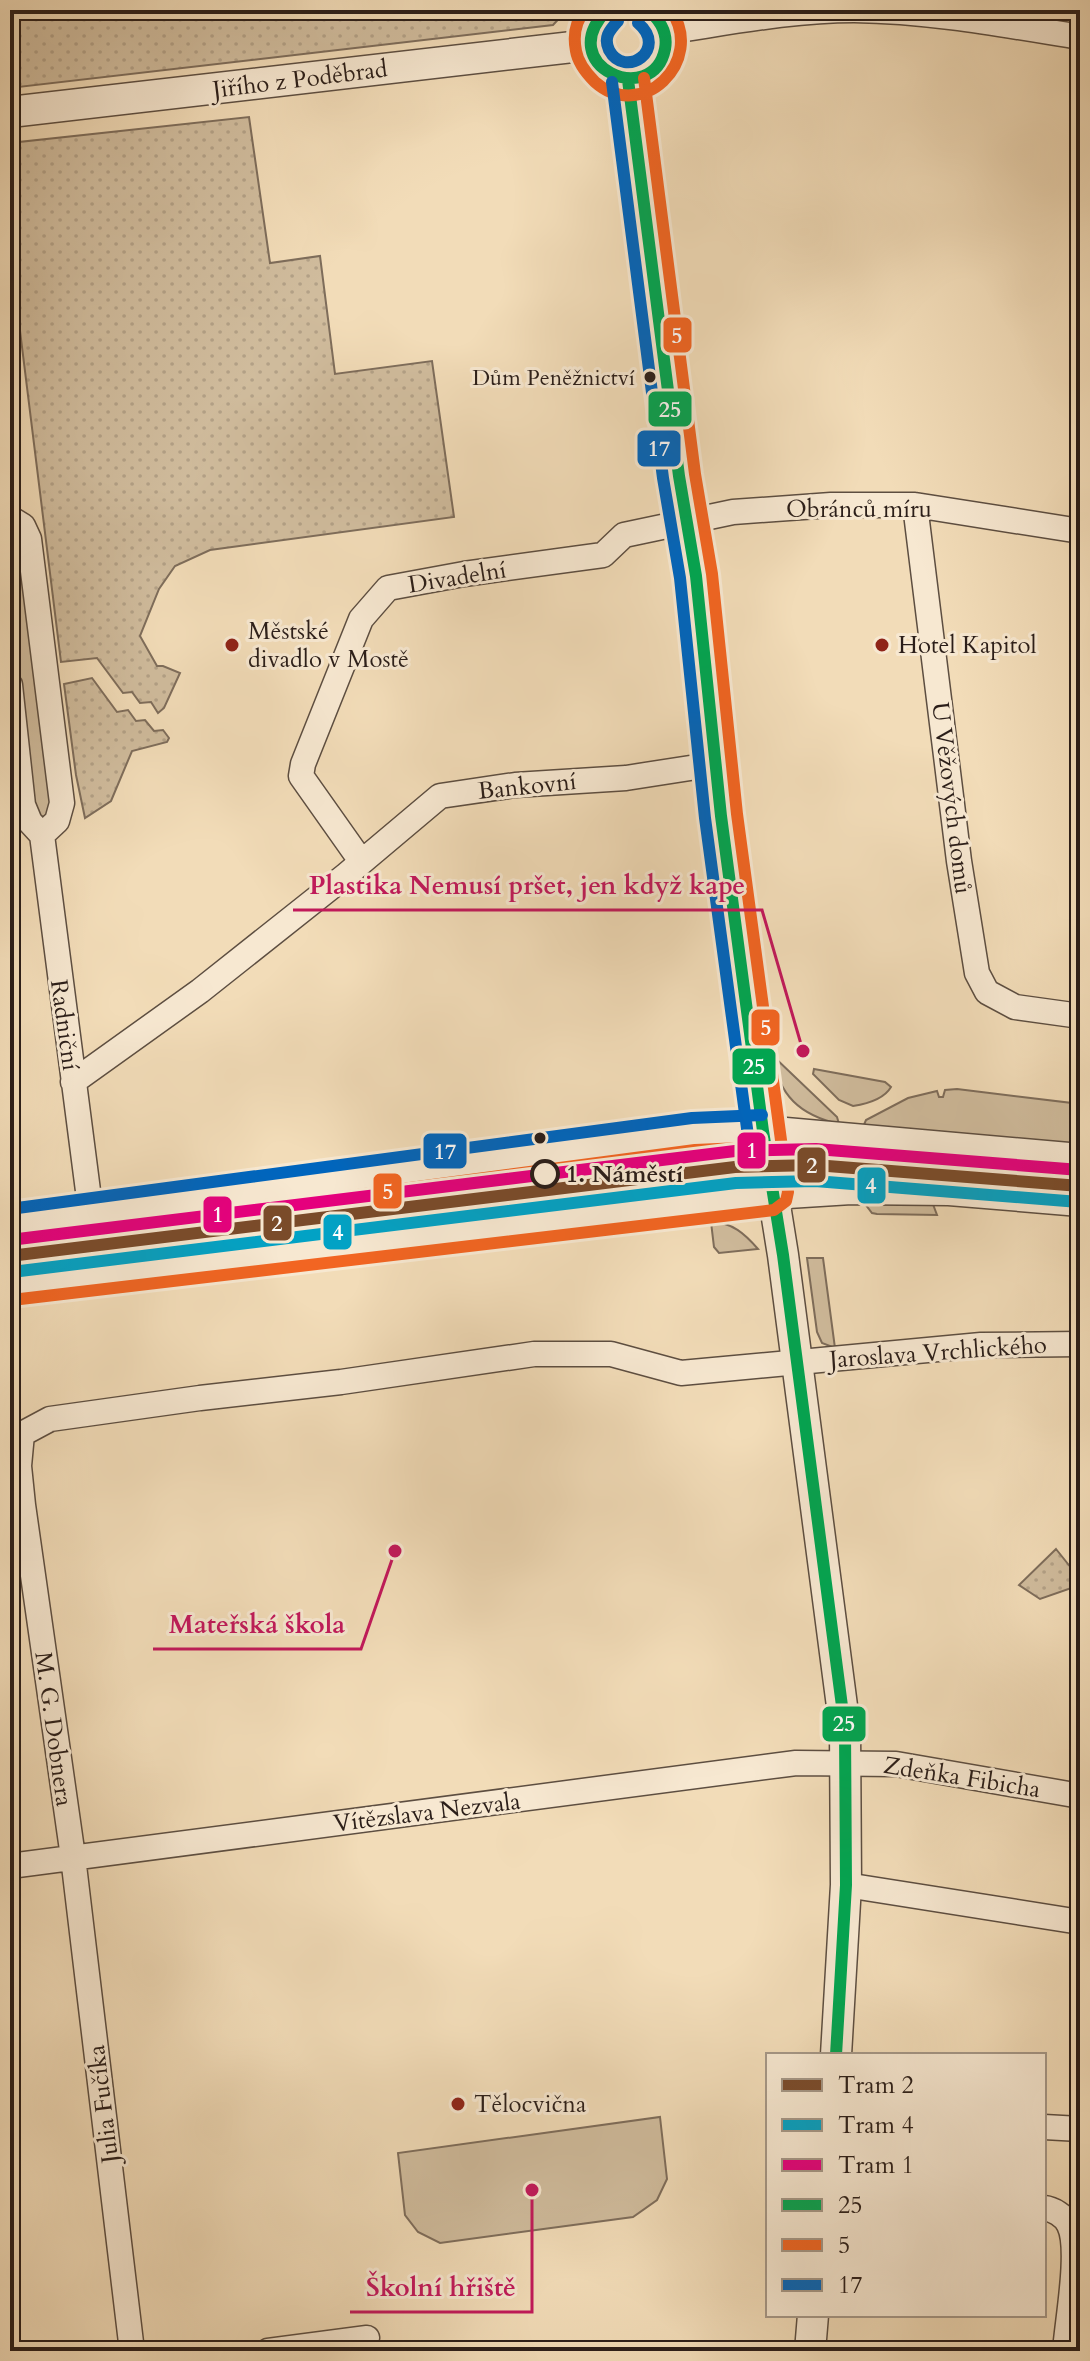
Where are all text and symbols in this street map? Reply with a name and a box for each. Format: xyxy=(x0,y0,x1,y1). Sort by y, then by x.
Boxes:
street label: Jiřího z Poděbrad xyxy=(208,52,390,107)
line badge: 5 xyxy=(662,316,693,354)
text: 5 xyxy=(671,321,683,351)
place label: Dům Peněžnictví xyxy=(472,363,635,393)
marker: Dům Peněžnictví xyxy=(642,369,658,385)
line badge: 25 xyxy=(647,390,693,428)
text: 25 xyxy=(659,395,681,425)
line badge: 17 xyxy=(636,429,682,468)
text: 17 xyxy=(648,434,670,464)
street label: Obránců míru xyxy=(786,493,932,526)
street label: Divadelní xyxy=(406,553,509,602)
place label: Městské divadlo v Mostě xyxy=(248,615,409,676)
place label: Hotel Kapitol xyxy=(898,629,1036,662)
marker: Městské divadlo v Mostě xyxy=(223,636,241,654)
marker: Hotel Kapitol xyxy=(873,636,891,654)
street label: U Věžových domů xyxy=(923,700,980,896)
street label: Bankovní xyxy=(476,765,578,808)
callout: Plastika Nemusí pršet, jen když kape xyxy=(293,860,762,910)
text: Plastika Nemusí pršet, jen když kape xyxy=(309,868,745,903)
street label: Radniční xyxy=(42,977,87,1073)
line badge: 5 xyxy=(750,1008,781,1047)
text: 5 xyxy=(760,1013,772,1043)
line badge: 25 xyxy=(731,1047,777,1086)
text: 25 xyxy=(743,1052,765,1082)
unlabelled marker xyxy=(532,1130,548,1146)
line badge: 1 xyxy=(736,1131,767,1170)
line badge: 17 xyxy=(422,1132,468,1170)
text: 1 xyxy=(746,1136,758,1166)
text: 17 xyxy=(434,1137,456,1167)
line badge: 2 xyxy=(796,1146,827,1184)
text: 2 xyxy=(806,1151,818,1181)
place label: 1. Náměstí xyxy=(566,1158,684,1191)
marker: 1. Náměstí xyxy=(531,1160,559,1188)
line badge: 4 xyxy=(856,1166,887,1205)
text: 4 xyxy=(865,1171,877,1201)
line badge: 5 xyxy=(372,1172,403,1210)
text: 5 xyxy=(382,1177,394,1207)
line badge: 1 xyxy=(202,1195,233,1234)
text: 1 xyxy=(212,1200,224,1230)
line badge: 2 xyxy=(262,1204,293,1242)
text: 2 xyxy=(271,1209,283,1239)
line badge: 4 xyxy=(322,1213,353,1251)
text: 4 xyxy=(332,1218,344,1248)
street label: Jaroslava Vrchlického xyxy=(825,1328,1048,1377)
callout: Mateřská škola xyxy=(153,1599,361,1649)
text: Mateřská škola xyxy=(169,1607,345,1642)
street label: M. G. Dobnera xyxy=(26,1650,81,1809)
line badge: 25 xyxy=(821,1705,867,1743)
text: 25 xyxy=(833,1709,855,1739)
street label: Zdeňka Fibicha xyxy=(881,1749,1043,1806)
street label: Vítězslava Nezvala xyxy=(332,1785,523,1840)
street label: Julia Fučíka xyxy=(80,2042,127,2168)
legend xyxy=(766,2053,1046,2317)
text: Tram 2 xyxy=(838,2069,914,2102)
place label: Tělocvična xyxy=(474,2088,587,2121)
marker: Tělocvična xyxy=(449,2095,467,2113)
text: Tram 4 xyxy=(838,2109,914,2142)
text: Tram 1 xyxy=(838,2149,914,2182)
text: 25 xyxy=(838,2189,863,2222)
text: 5 xyxy=(838,2229,850,2262)
callout: Školní hřiště xyxy=(350,2262,532,2312)
text: 17 xyxy=(838,2269,863,2302)
text: Školní hřiště xyxy=(366,2270,516,2305)

